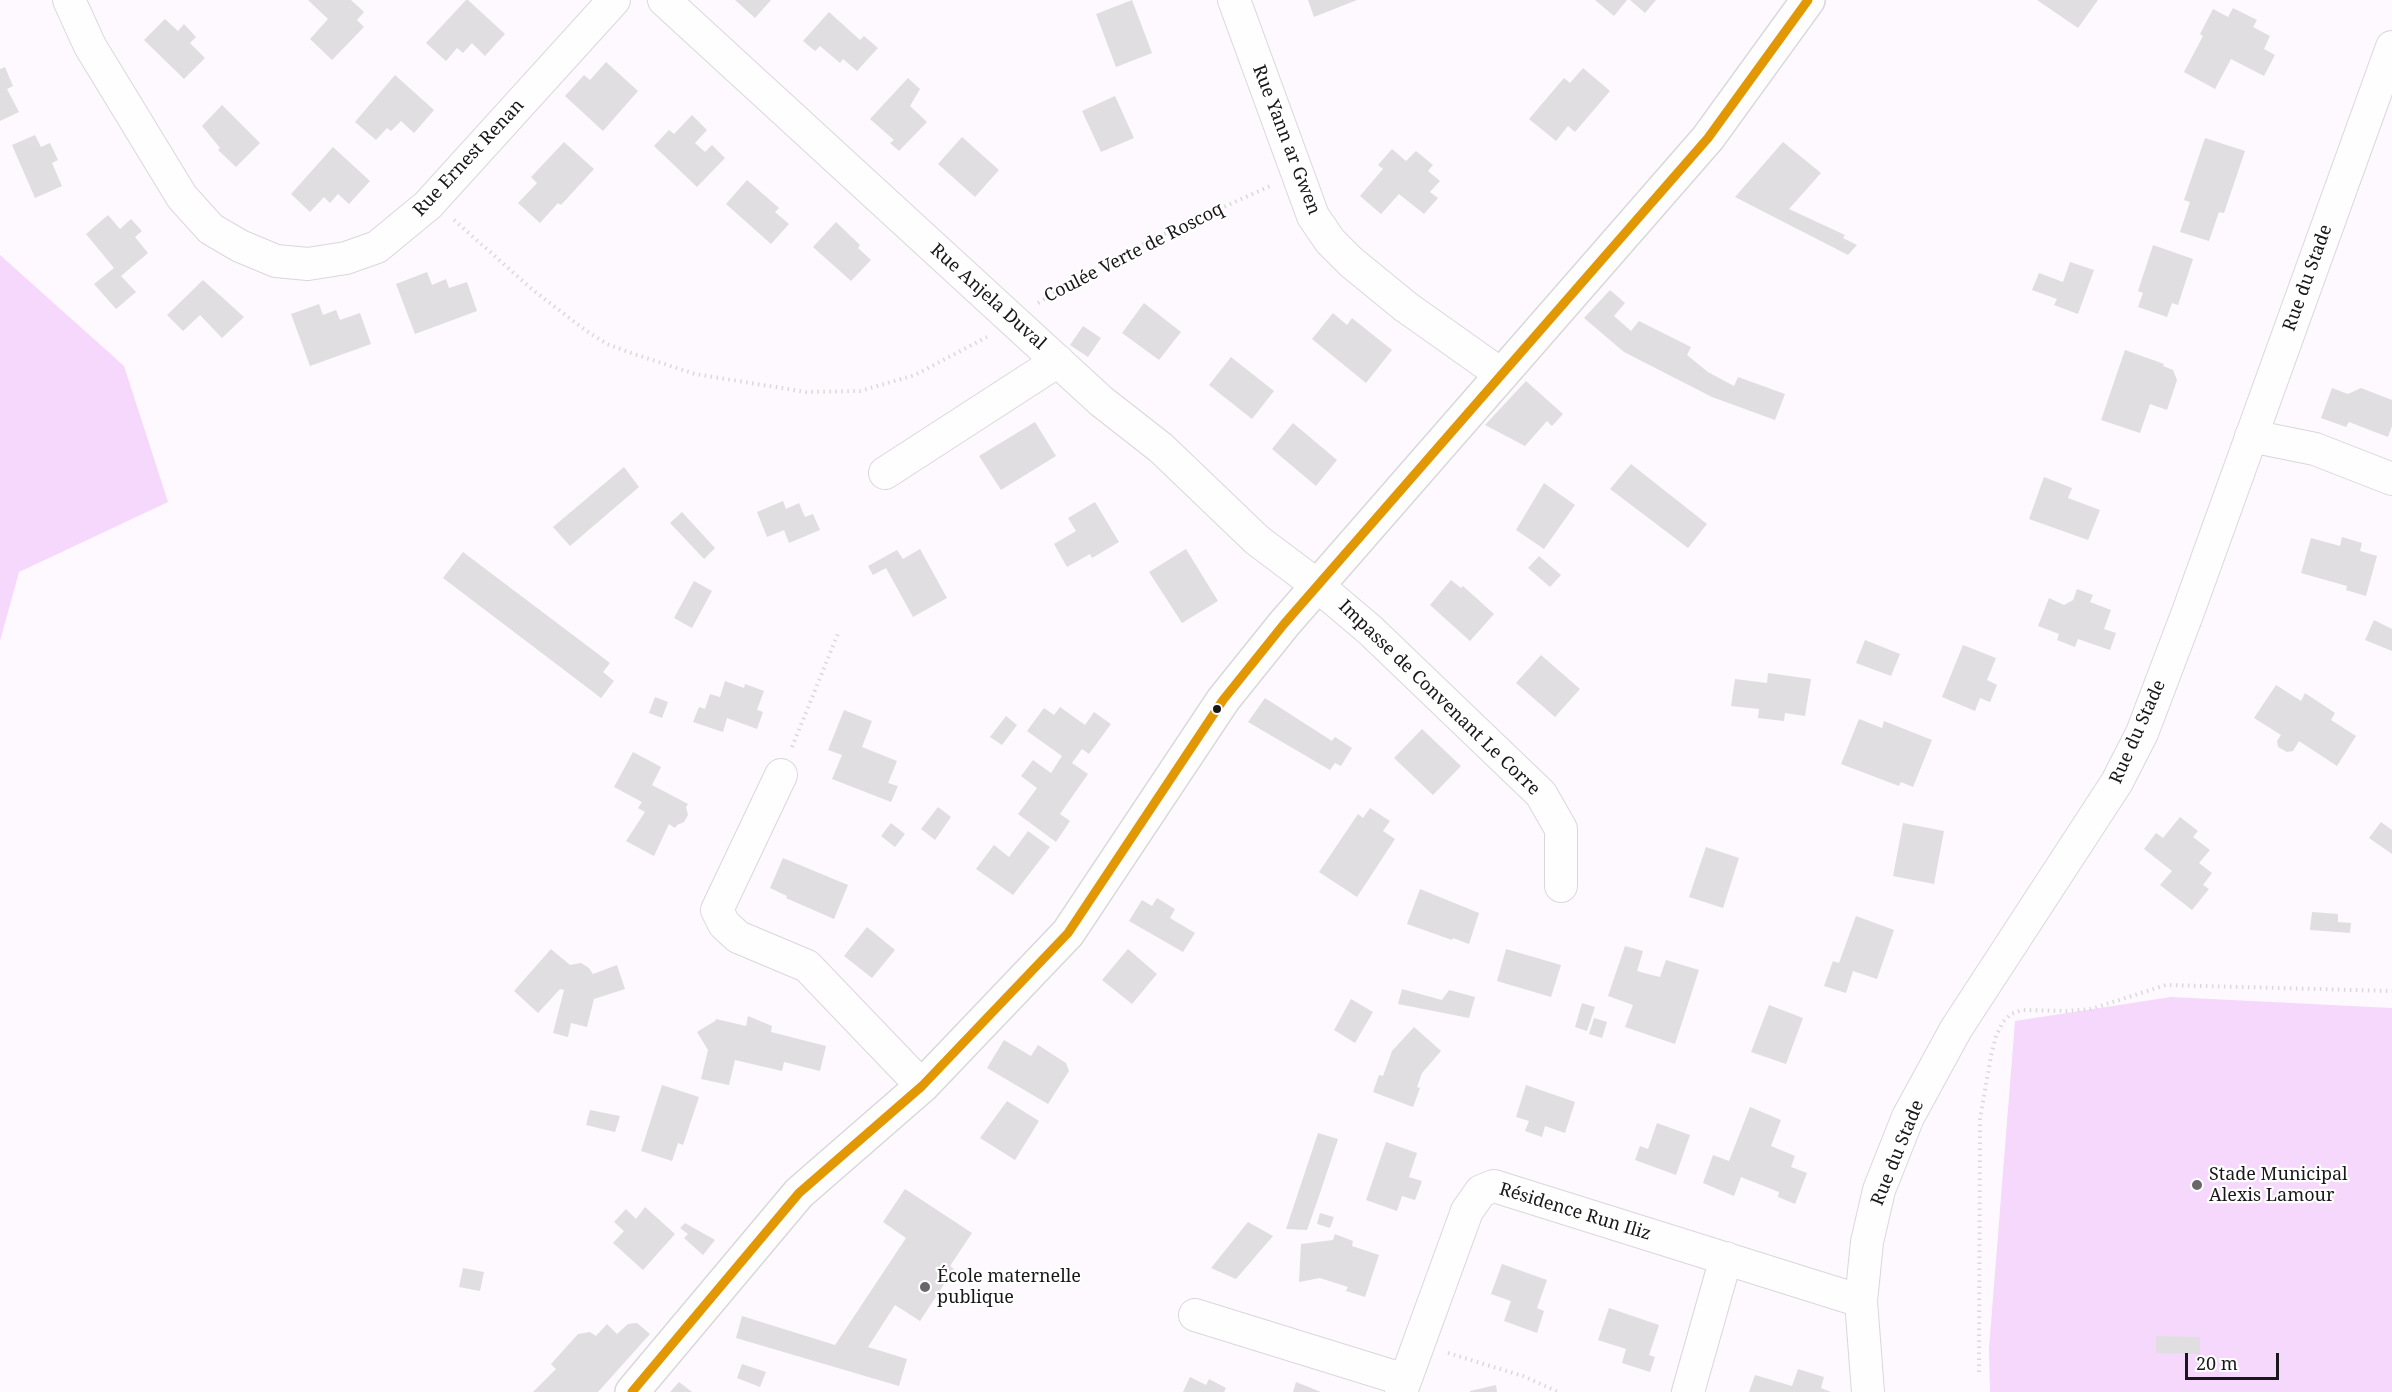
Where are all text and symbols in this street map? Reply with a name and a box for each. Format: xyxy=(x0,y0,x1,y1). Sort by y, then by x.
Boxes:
street label: Rue Yann ar Gwen xyxy=(1247,62,1325,218)
street label: Rue Ernest Renan xyxy=(409,95,529,221)
street label: Coulée Verte de Roscoq xyxy=(1041,198,1227,308)
street label: Rue du Stade xyxy=(2279,222,2337,334)
street label: Rue Anjela Duval xyxy=(926,239,1050,355)
street label: Impasse de Convenant Le Corre xyxy=(1334,596,1544,800)
street label: Rue du Stade xyxy=(2105,677,2171,787)
unlabelled marker xyxy=(1211,703,1223,715)
street label: Rue du Stade xyxy=(1867,1097,1929,1209)
place label: Stade Municipal Alexis Lamour xyxy=(2209,1164,2348,1206)
marker: Stade Municipal Alexis Lamour xyxy=(2190,1178,2204,1192)
street label: Résidence Run Iliz xyxy=(1497,1179,1653,1245)
place label: École maternelle publique xyxy=(937,1266,1081,1308)
marker: École maternelle publique xyxy=(918,1280,932,1294)
scale bar xyxy=(2188,1341,2282,1379)
text: 20 m xyxy=(2196,1351,2238,1375)

